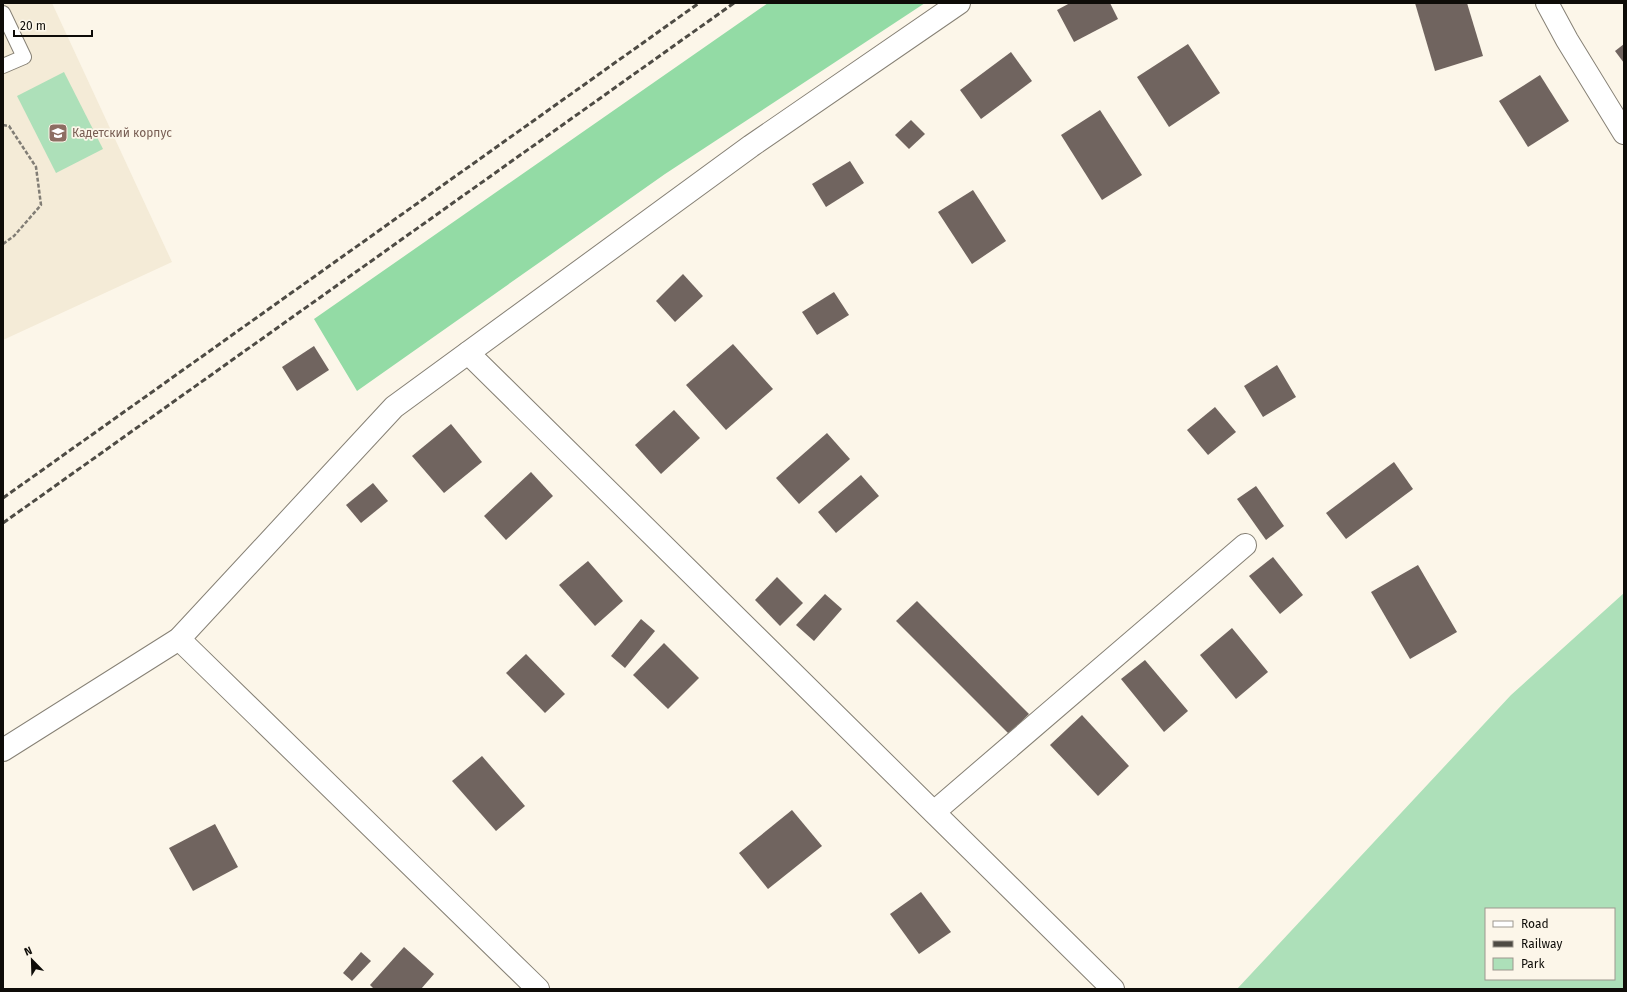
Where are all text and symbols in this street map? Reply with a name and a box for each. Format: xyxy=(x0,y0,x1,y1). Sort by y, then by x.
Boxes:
scale bar xyxy=(14,12,92,38)
text: 20 m xyxy=(20,19,46,33)
school or university icon: Кадетский корпус xyxy=(47,122,69,144)
place label: Кадетский корпус xyxy=(72,126,172,140)
legend xyxy=(1485,908,1615,980)
text: Road xyxy=(1521,917,1549,931)
text: Railway xyxy=(1521,937,1562,951)
north arrow xyxy=(12,940,52,980)
text: N xyxy=(22,944,34,959)
text: Park xyxy=(1521,957,1545,971)

